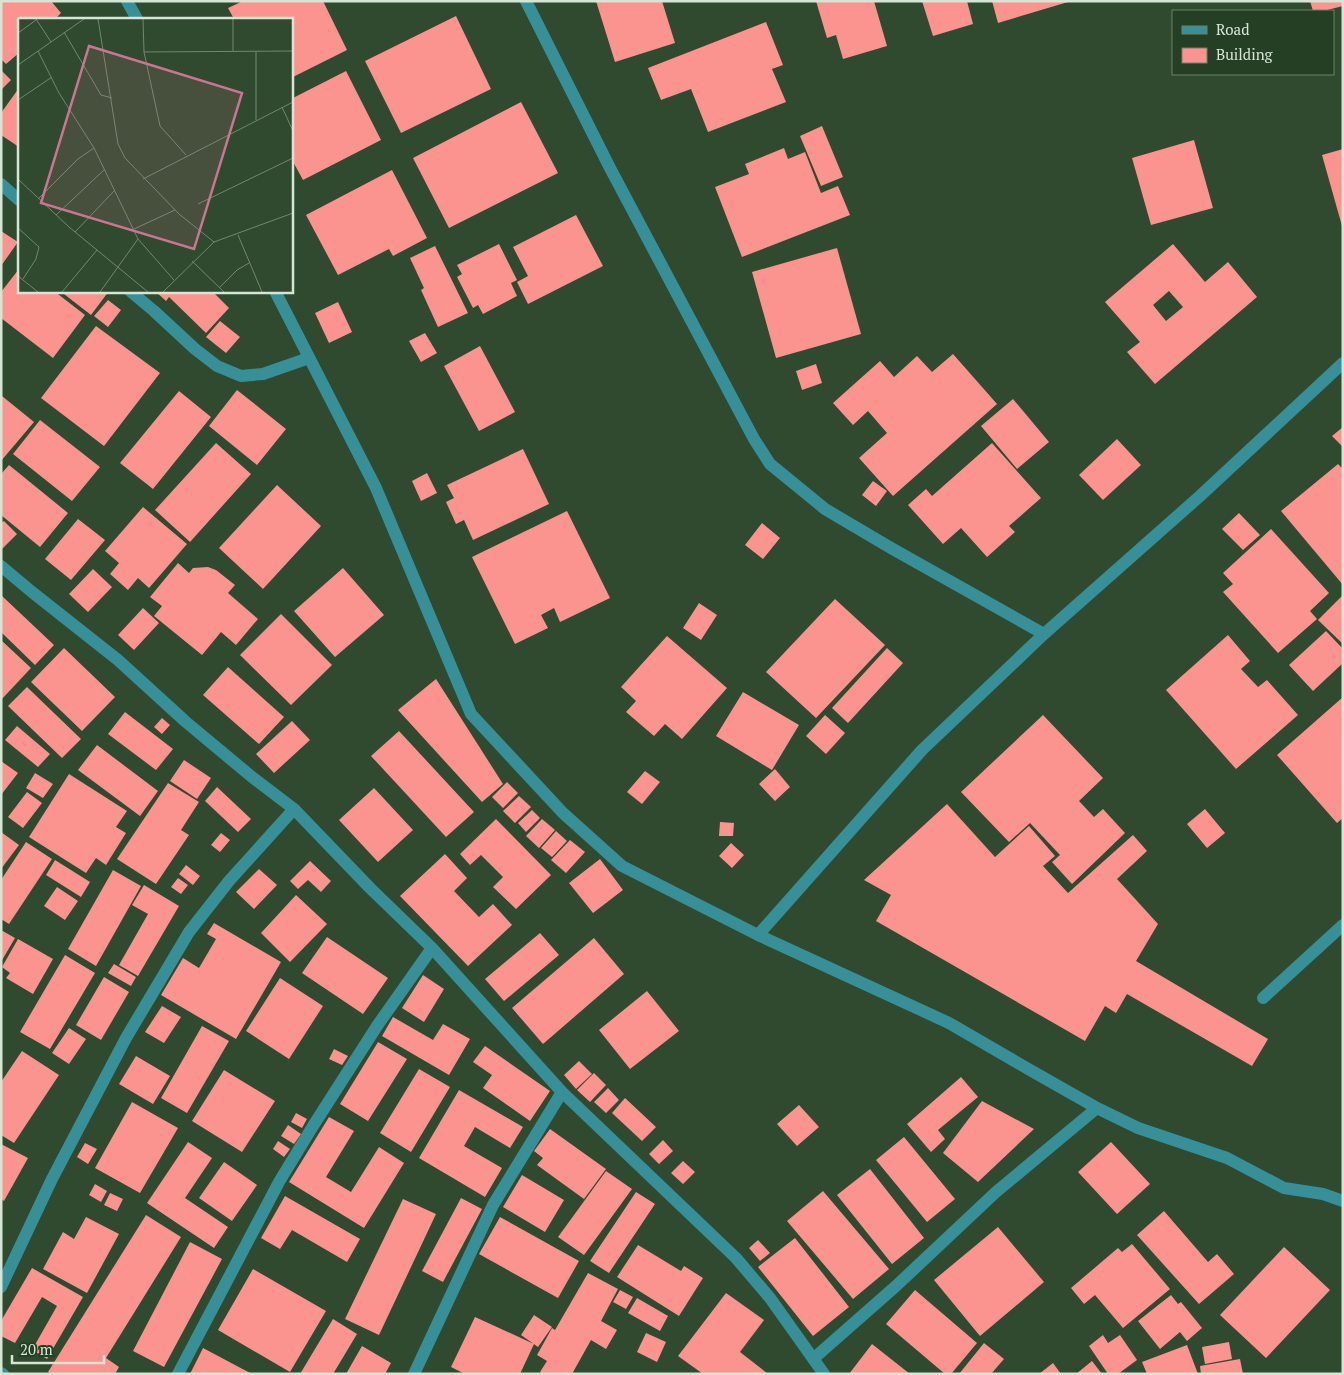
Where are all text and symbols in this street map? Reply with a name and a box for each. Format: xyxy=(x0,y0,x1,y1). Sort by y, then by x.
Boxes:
legend xyxy=(1172,10,1334,75)
inset map xyxy=(18,18,292,292)
text: Road xyxy=(1216,19,1249,39)
text: Building xyxy=(1216,44,1274,64)
scale bar xyxy=(12,1332,105,1364)
text: 20 m xyxy=(20,1339,53,1359)

